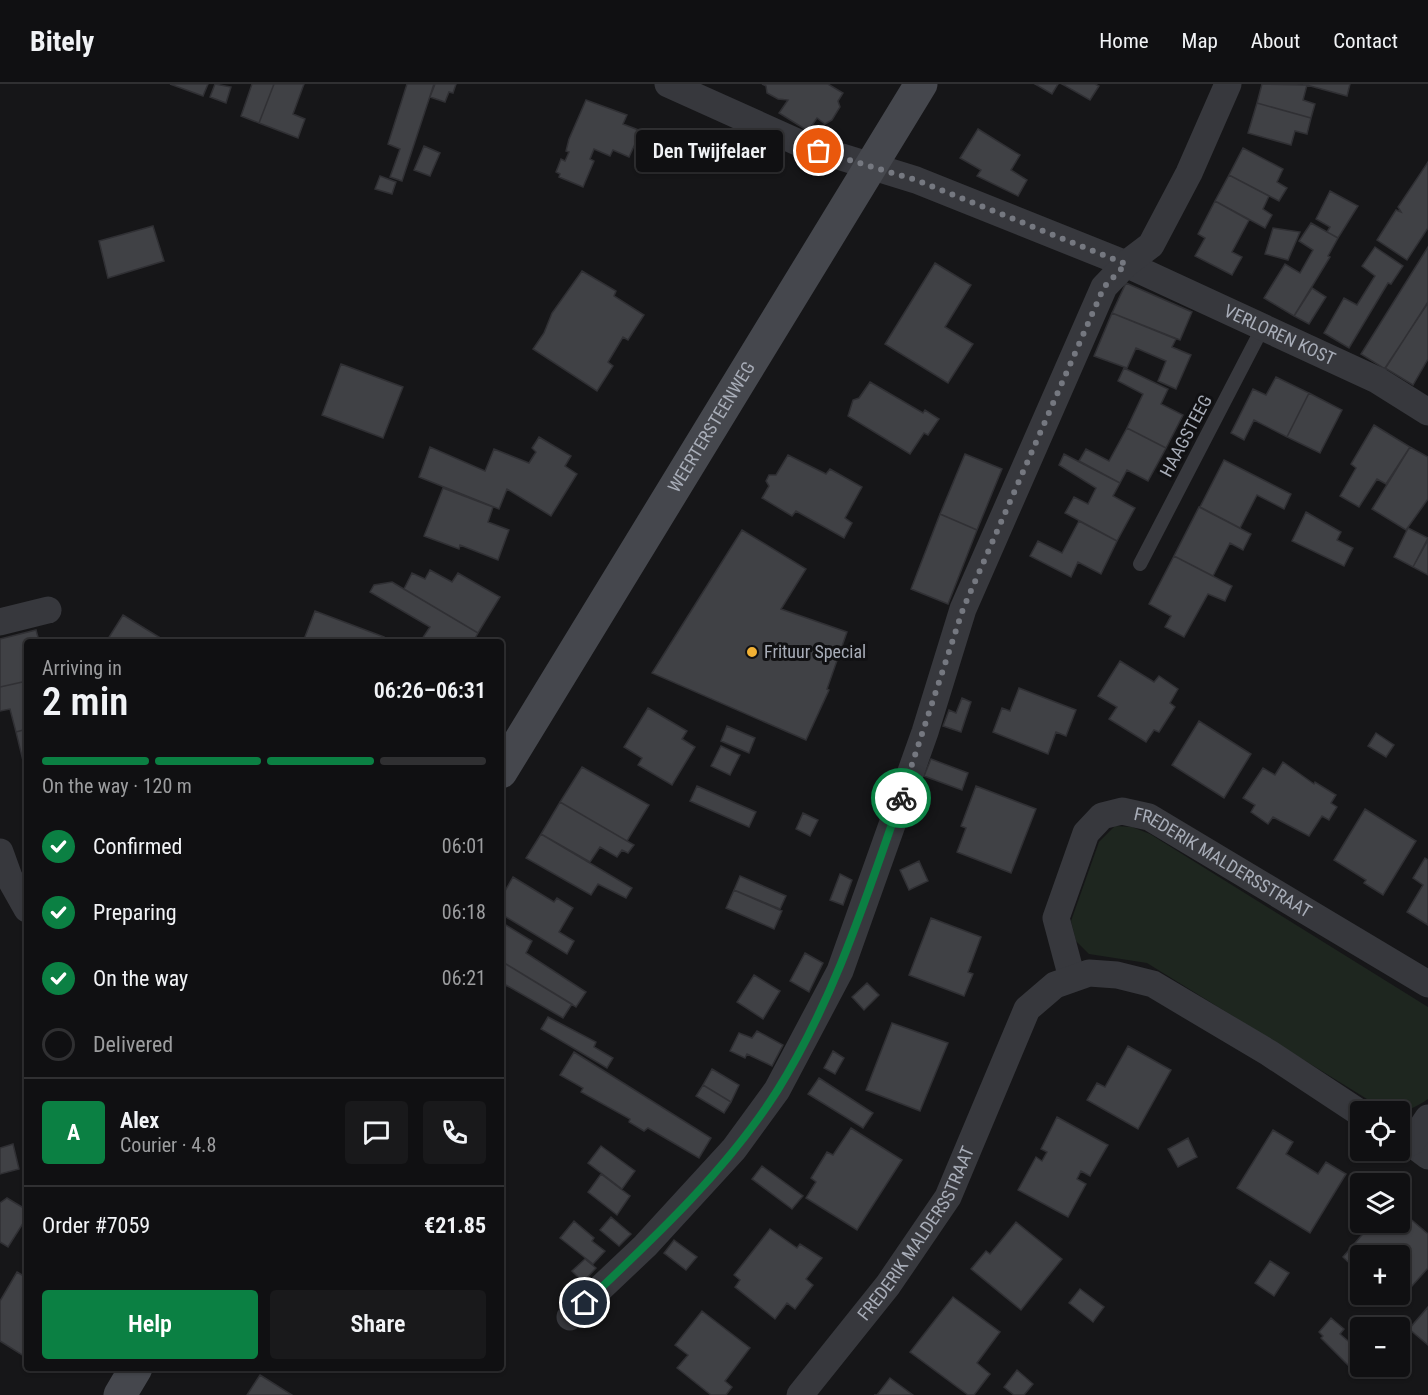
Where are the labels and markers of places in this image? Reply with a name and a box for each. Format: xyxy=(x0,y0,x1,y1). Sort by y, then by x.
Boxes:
pin xyxy=(793,125,844,176)
callout: Den Twijfelaer xyxy=(636,130,783,172)
place label: Frituur Special xyxy=(764,641,866,662)
marker: Frituur Special xyxy=(745,645,759,659)
pin xyxy=(559,1277,610,1328)

